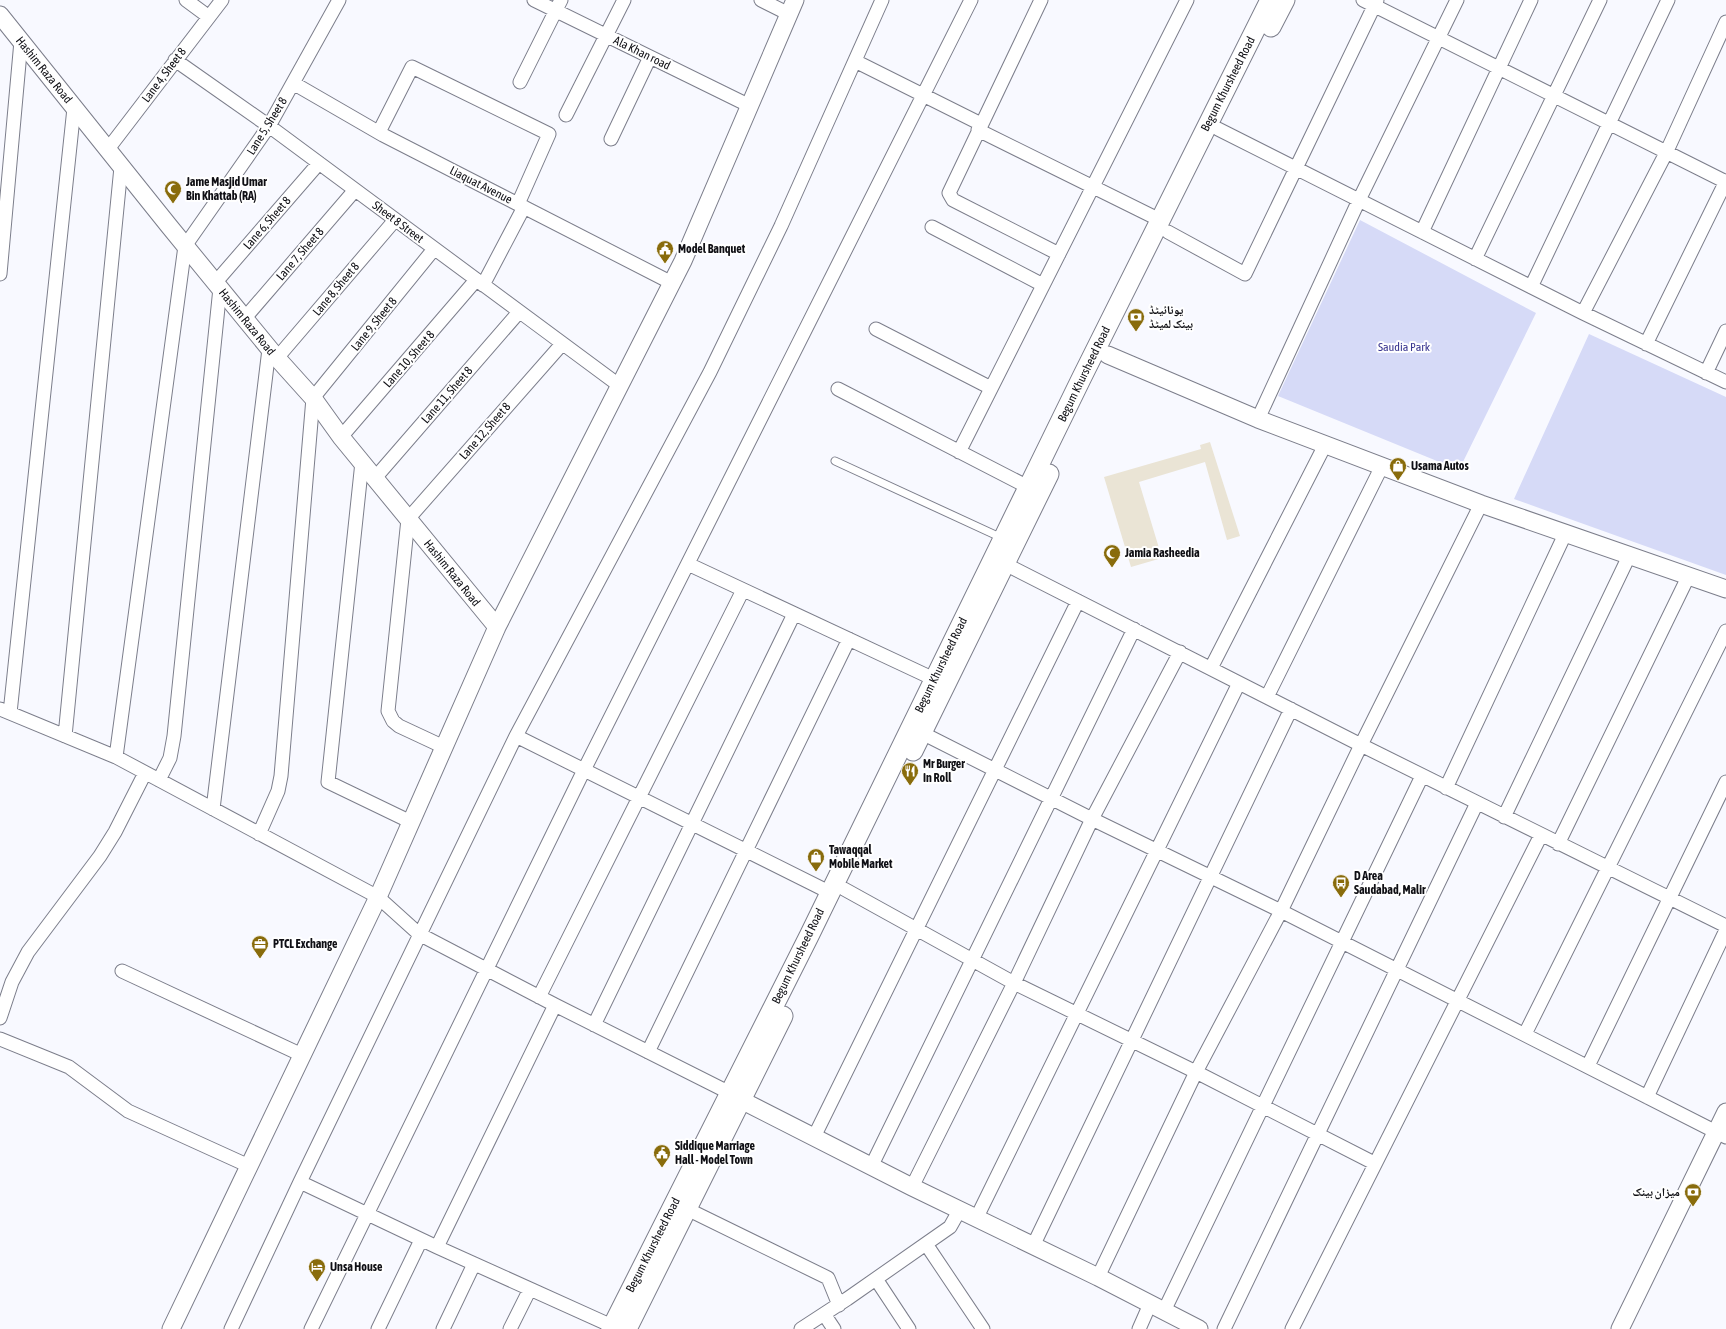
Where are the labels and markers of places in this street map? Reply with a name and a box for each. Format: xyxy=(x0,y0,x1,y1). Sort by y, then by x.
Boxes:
place label: Jame Masjid Umar Bin Khattab (RA) xyxy=(185,175,267,203)
mosque icon: Jame Masjid Umar Bin Khattab (RA) xyxy=(163,179,183,204)
public building icon: Model Banquet xyxy=(655,239,675,264)
place label: Model Banquet xyxy=(678,242,746,256)
place label: یونائیٹڈ بینک لمیٹڈ xyxy=(1149,303,1193,331)
bank icon: یونائیٹڈ بینک لمیٹڈ xyxy=(1126,307,1146,332)
shop icon: Usama Autos xyxy=(1388,456,1408,481)
place label: Usama Autos xyxy=(1411,459,1469,473)
mosque icon: Jamia Rasheedia xyxy=(1102,543,1122,568)
place label: Jamia Rasheedia xyxy=(1124,546,1200,560)
place label: Mr Burger In Roll xyxy=(923,757,965,785)
restaurant icon: Mr Burger In Roll xyxy=(900,761,920,786)
place label: Tawaqqal Mobile Market xyxy=(829,843,893,871)
shop icon: Tawaqqal Mobile Market xyxy=(806,847,826,872)
place label: D Area Saudabad, Malir xyxy=(1354,869,1426,897)
bus stop icon: D Area Saudabad, Malir xyxy=(1331,873,1351,898)
office icon: PTCL Exchange xyxy=(250,934,270,959)
place label: PTCL Exchange xyxy=(273,937,338,951)
place label: Siddique Marriage Hall - Model Town xyxy=(675,1139,755,1167)
public building icon: Siddique Marriage Hall - Model Town xyxy=(652,1143,672,1168)
bank icon: میزان بینک xyxy=(1683,1182,1703,1207)
place label: میزان بینک xyxy=(1633,1185,1680,1200)
hotel icon: Unsa House xyxy=(307,1257,327,1282)
place label: Unsa House xyxy=(330,1260,383,1274)

